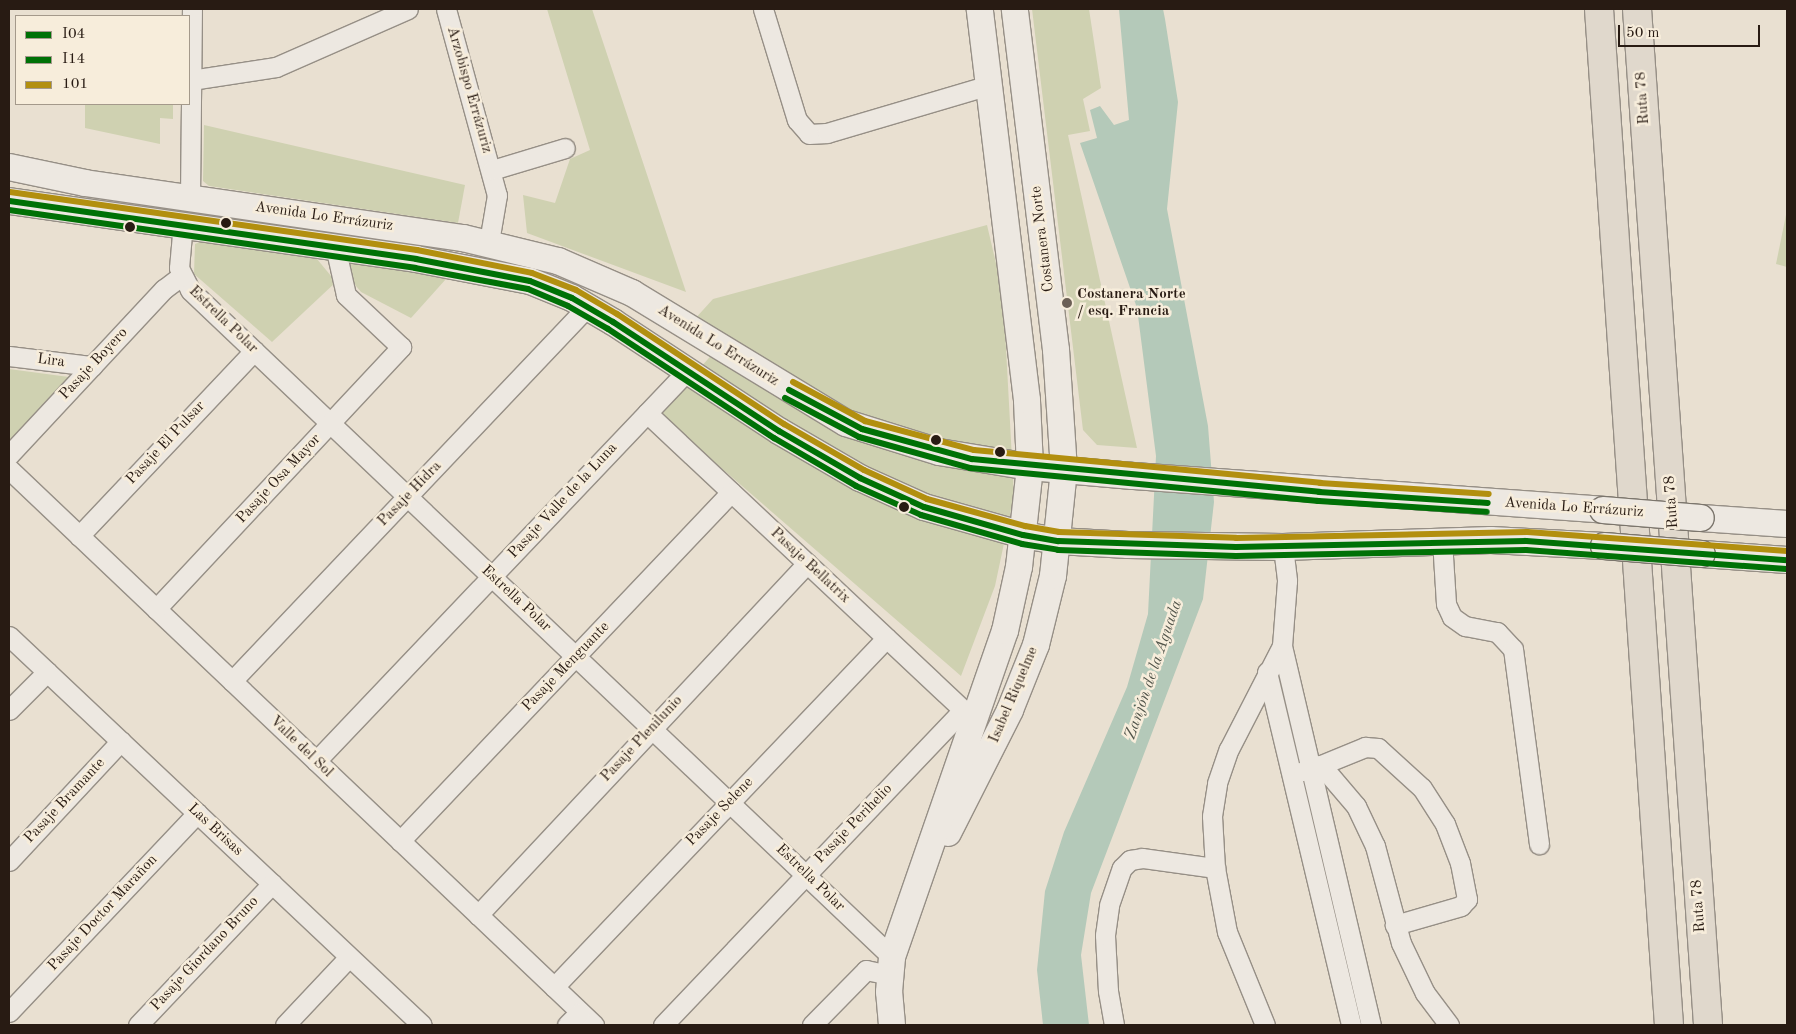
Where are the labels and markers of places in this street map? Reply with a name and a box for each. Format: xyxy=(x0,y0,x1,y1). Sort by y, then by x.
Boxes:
unlabelled marker xyxy=(221,218,231,228)
unlabelled marker xyxy=(125,222,135,232)
place label: Costanera Norte / esq. Francia xyxy=(1077,285,1186,320)
marker: Costanera Norte / esq. Francia xyxy=(1061,297,1073,309)
unlabelled marker xyxy=(931,435,941,445)
unlabelled marker xyxy=(995,447,1005,457)
unlabelled marker xyxy=(899,502,909,512)

